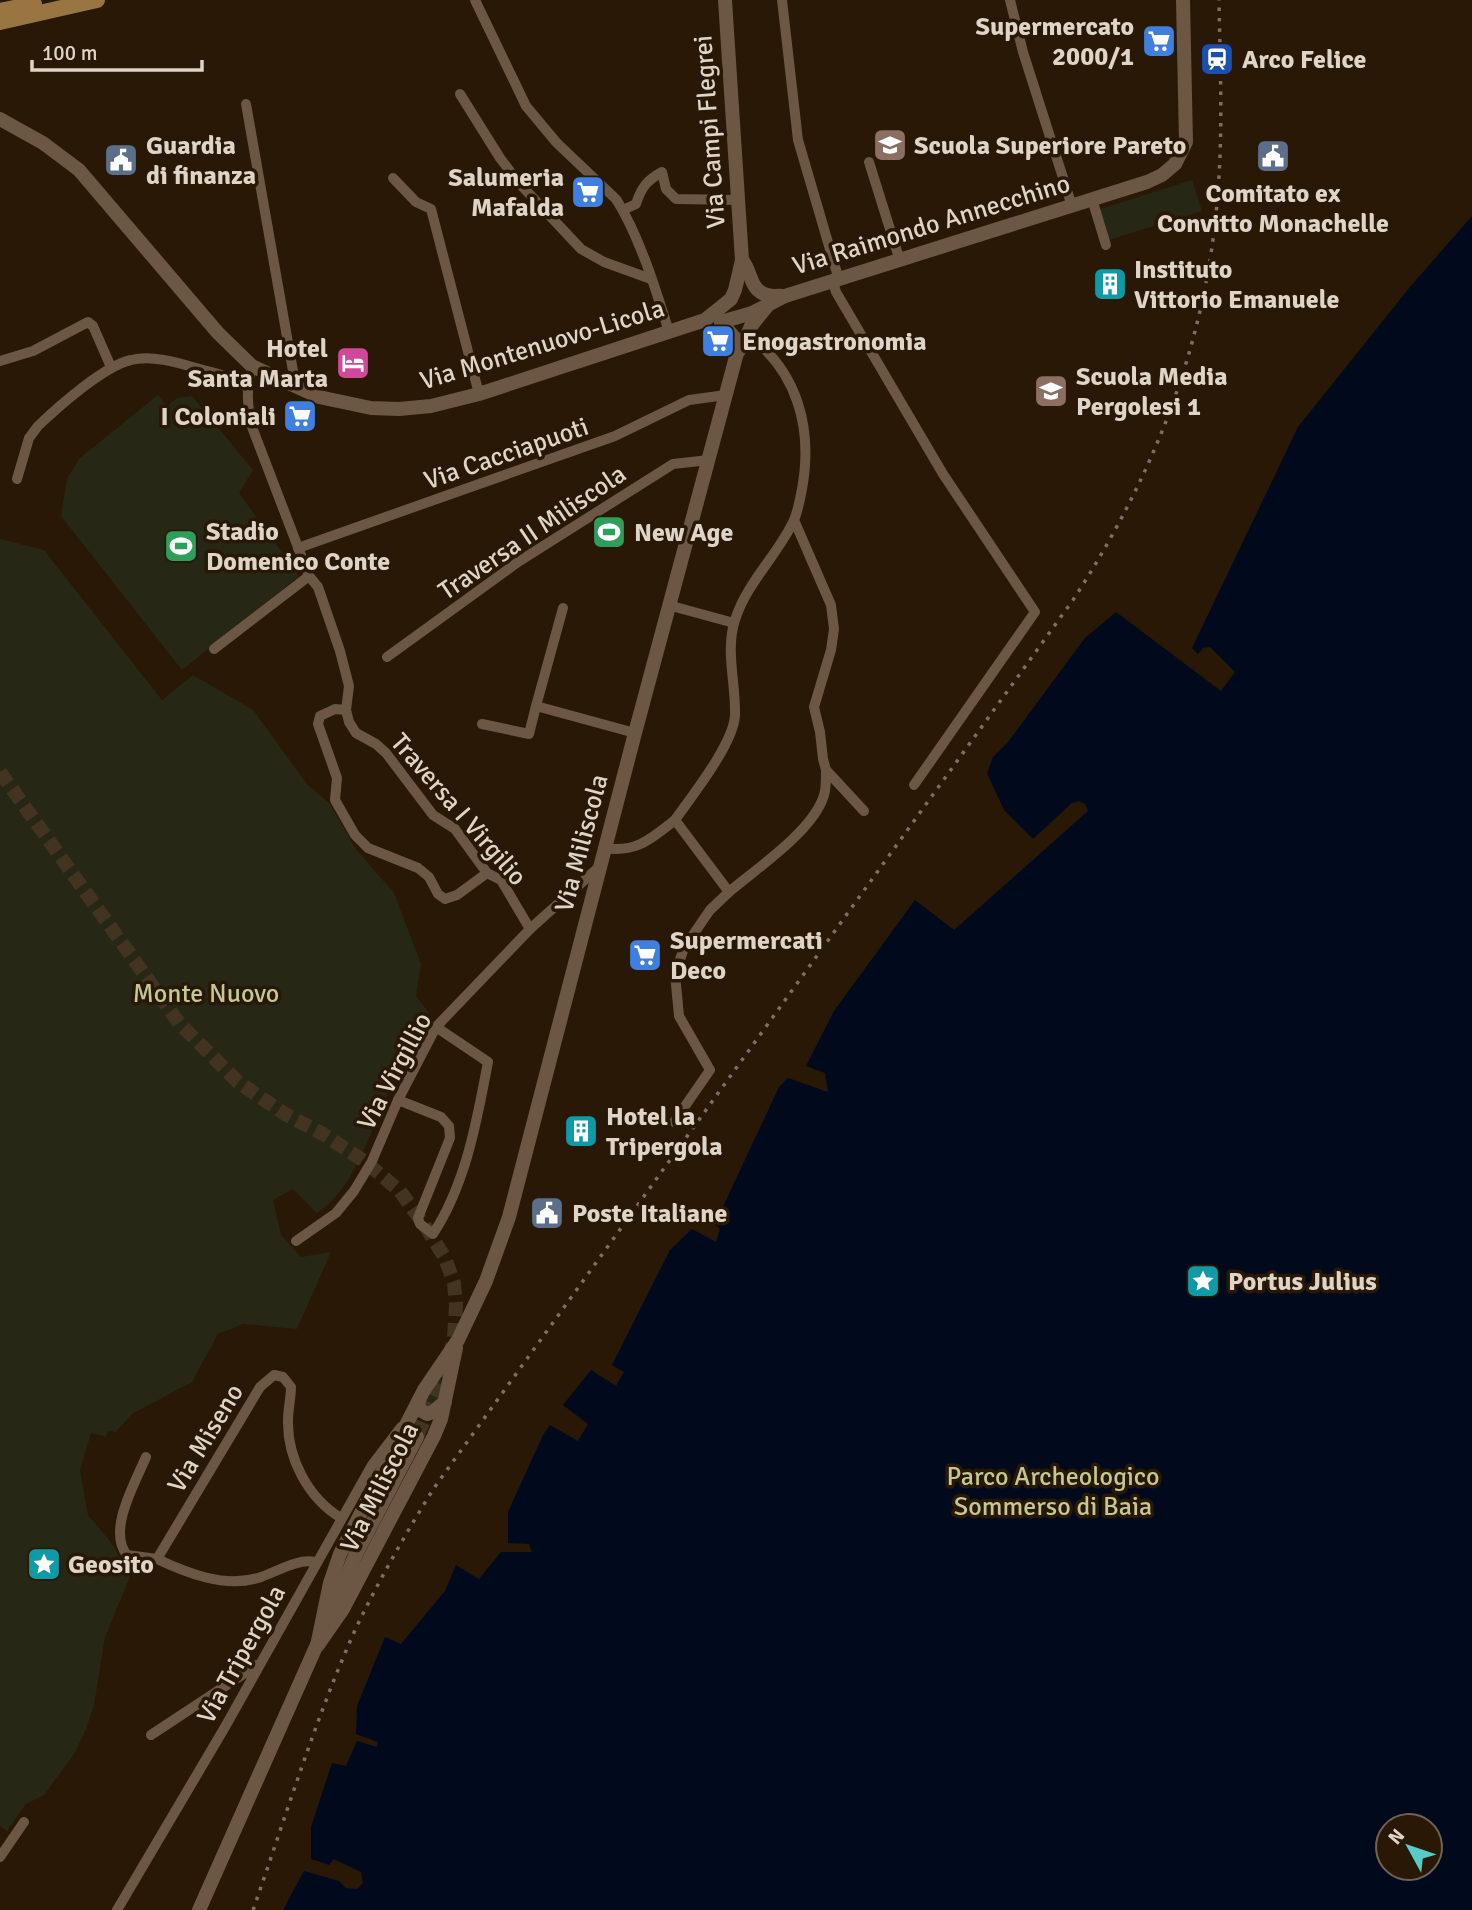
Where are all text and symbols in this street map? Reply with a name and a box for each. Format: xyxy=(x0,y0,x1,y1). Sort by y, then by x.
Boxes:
place label: Supermercato 2000/1 xyxy=(976,11,1134,73)
supermarket icon: Supermercato 2000/1 xyxy=(1140,22,1178,60)
scale bar xyxy=(32,28,201,72)
street label: Via Campi Flegrei xyxy=(687,34,733,230)
text: 100 m xyxy=(42,40,97,66)
station icon: Arco Felice xyxy=(1198,40,1236,78)
place label: Arco Felice xyxy=(1242,44,1367,76)
school or university icon: Scuola Superiore Pareto xyxy=(871,126,909,164)
place label: Guardia di finanza xyxy=(146,130,256,192)
place label: Scuola Superiore Pareto xyxy=(914,130,1186,162)
public building icon: Comitato ex Convitto Monachelle xyxy=(1254,137,1292,175)
public building icon: Guardia di finanza xyxy=(102,141,140,179)
place label: Salumeria Mafalda xyxy=(448,162,564,224)
street label: Via Raimondo Annecchino xyxy=(789,167,1074,282)
supermarket icon: Salumeria Mafalda xyxy=(569,173,607,211)
place label: Comitato ex Convitto Monachelle xyxy=(1157,178,1389,240)
place label: Instituto Vittorio Emanuele xyxy=(1134,254,1340,316)
building icon: Instituto Vittorio Emanuele xyxy=(1091,265,1129,303)
street label: Via Montenuovo-Licola xyxy=(416,293,668,397)
supermarket icon: Enogastronomia xyxy=(699,322,737,360)
place label: Enogastronomia xyxy=(742,326,927,358)
place label: Hotel Santa Marta xyxy=(188,333,328,395)
hotel icon: Hotel Santa Marta xyxy=(334,344,372,382)
place label: Scuola Media Pergolesi 1 xyxy=(1076,361,1228,423)
school or university icon: Scuola Media Pergolesi 1 xyxy=(1032,372,1070,410)
supermarket icon: I Coloniali xyxy=(281,397,319,435)
place label: I Coloniali xyxy=(161,401,276,433)
street label: Via Cacciapuoti xyxy=(420,411,593,497)
street label: Traversa II Miliscola xyxy=(433,458,632,607)
sports icon: New Age xyxy=(590,513,628,551)
place label: Stadio Domenico Conte xyxy=(206,516,390,578)
place label: New Age xyxy=(634,517,733,549)
sports icon: Stadio Domenico Conte xyxy=(162,527,200,565)
street label: Traversa I Virgilio xyxy=(383,727,533,892)
street label: Via Miliscola xyxy=(548,771,616,916)
place label: Supermercati Deco xyxy=(670,925,823,987)
supermarket icon: Supermercati Deco xyxy=(626,936,664,974)
park label: Monte Nuovo xyxy=(133,978,279,1010)
street label: Via Virgillio xyxy=(351,1007,439,1136)
place label: Hotel la Tripergola xyxy=(606,1101,723,1163)
building icon: Hotel la Tripergola xyxy=(562,1112,600,1150)
public building icon: Poste Italiane xyxy=(528,1194,566,1232)
place label: Poste Italiane xyxy=(572,1198,727,1230)
place icon: Portus Julius xyxy=(1184,1262,1222,1300)
place label: Portus Julius xyxy=(1228,1266,1377,1298)
street label: Via Miseno xyxy=(161,1378,251,1499)
street label: Via Miliscola xyxy=(334,1417,426,1558)
park label: Parco Archeologico Sommerso di Baia xyxy=(947,1461,1159,1523)
place icon: Geosito xyxy=(25,1545,63,1583)
place label: Geosito xyxy=(68,1549,154,1581)
street label: Via Tripergola xyxy=(191,1580,293,1729)
north arrow xyxy=(1374,1812,1444,1882)
text: N xyxy=(1383,1824,1410,1849)

